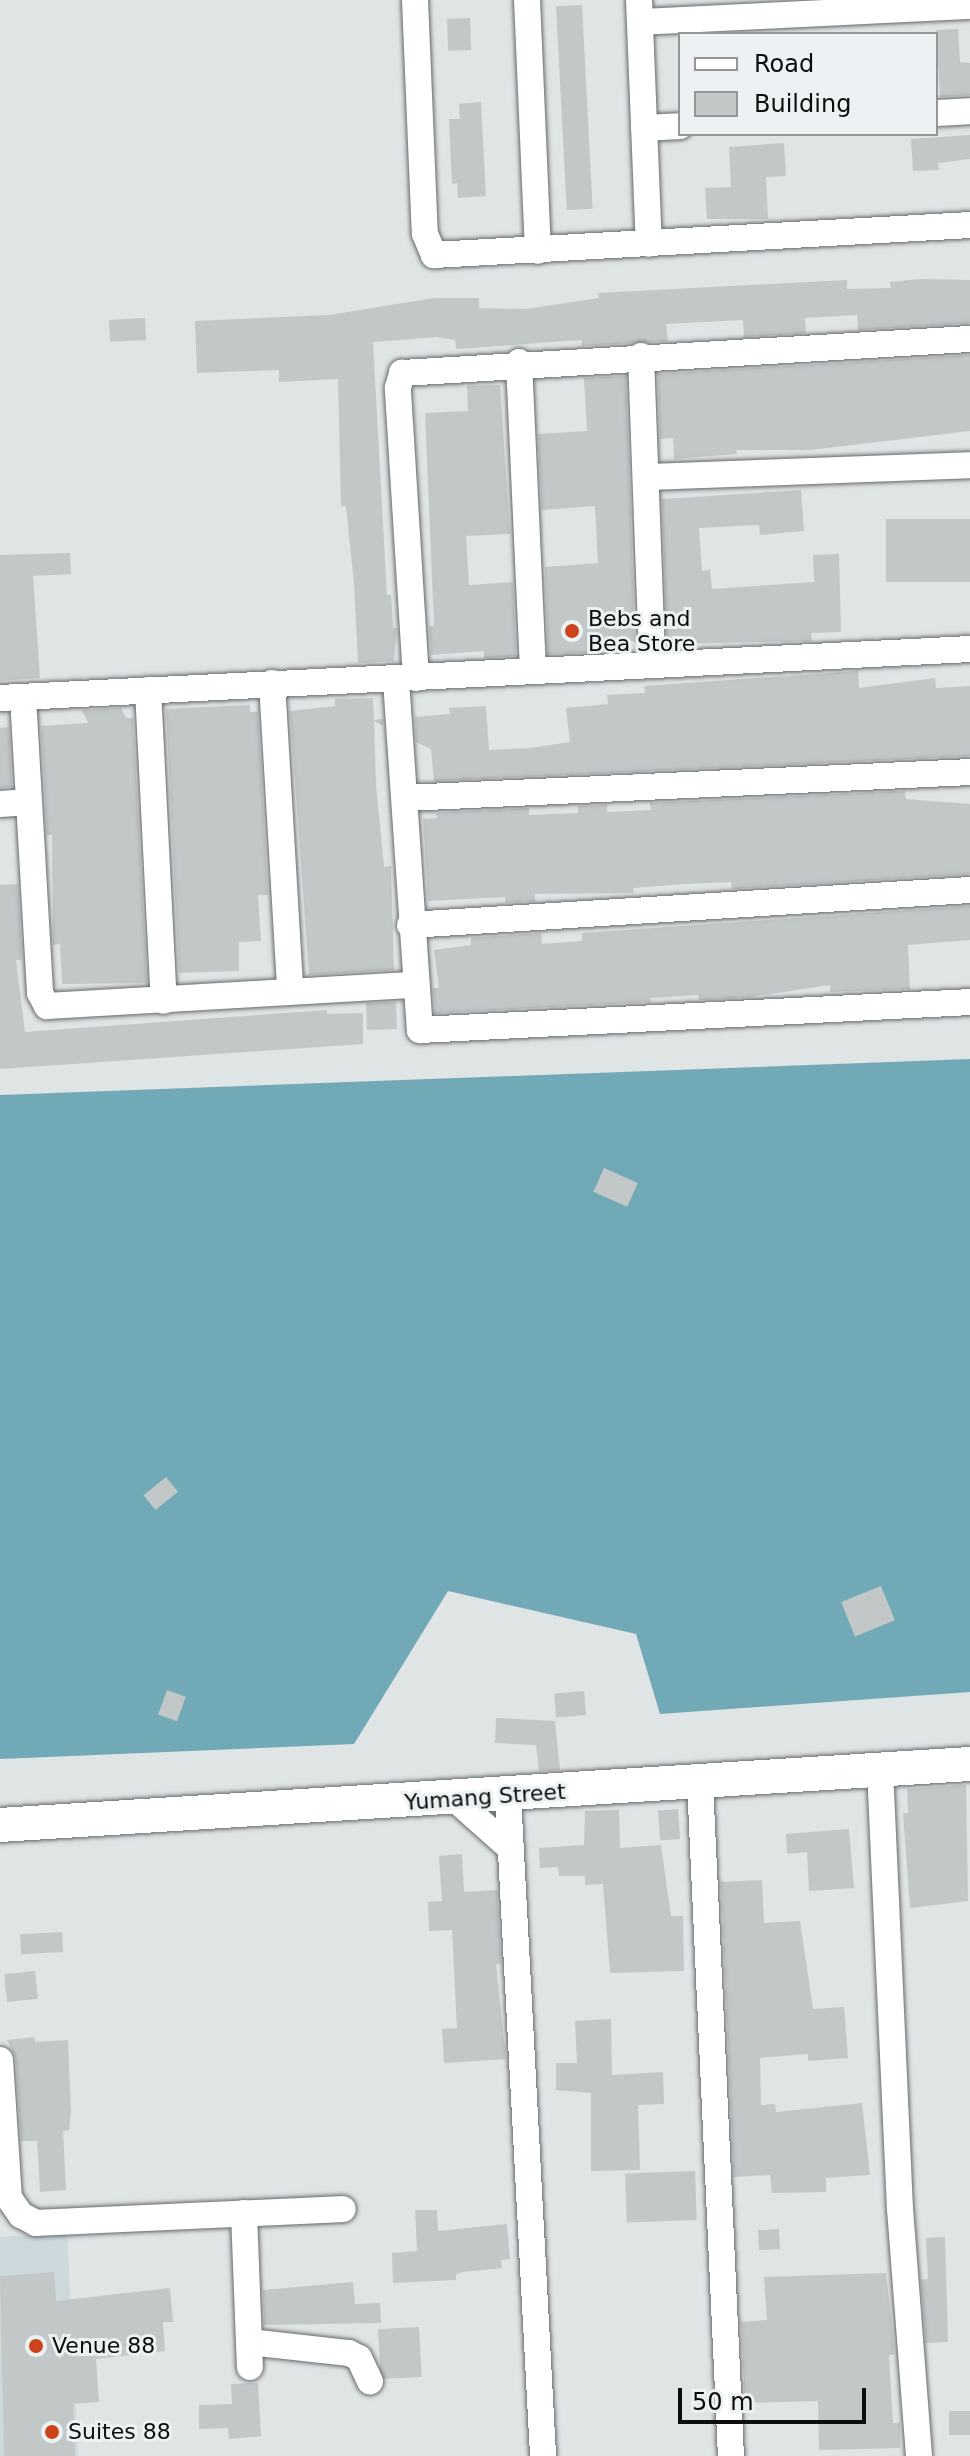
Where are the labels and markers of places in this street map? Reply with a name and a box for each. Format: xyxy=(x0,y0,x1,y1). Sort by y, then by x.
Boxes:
place label: Bebs and Bea Store xyxy=(588,605,695,656)
marker: Bebs and Bea Store xyxy=(563,622,581,640)
place label: Venue 88 xyxy=(52,2333,155,2359)
marker: Venue 88 xyxy=(27,2337,45,2355)
place label: Suites 88 xyxy=(68,2419,171,2445)
marker: Suites 88 xyxy=(43,2423,61,2441)

